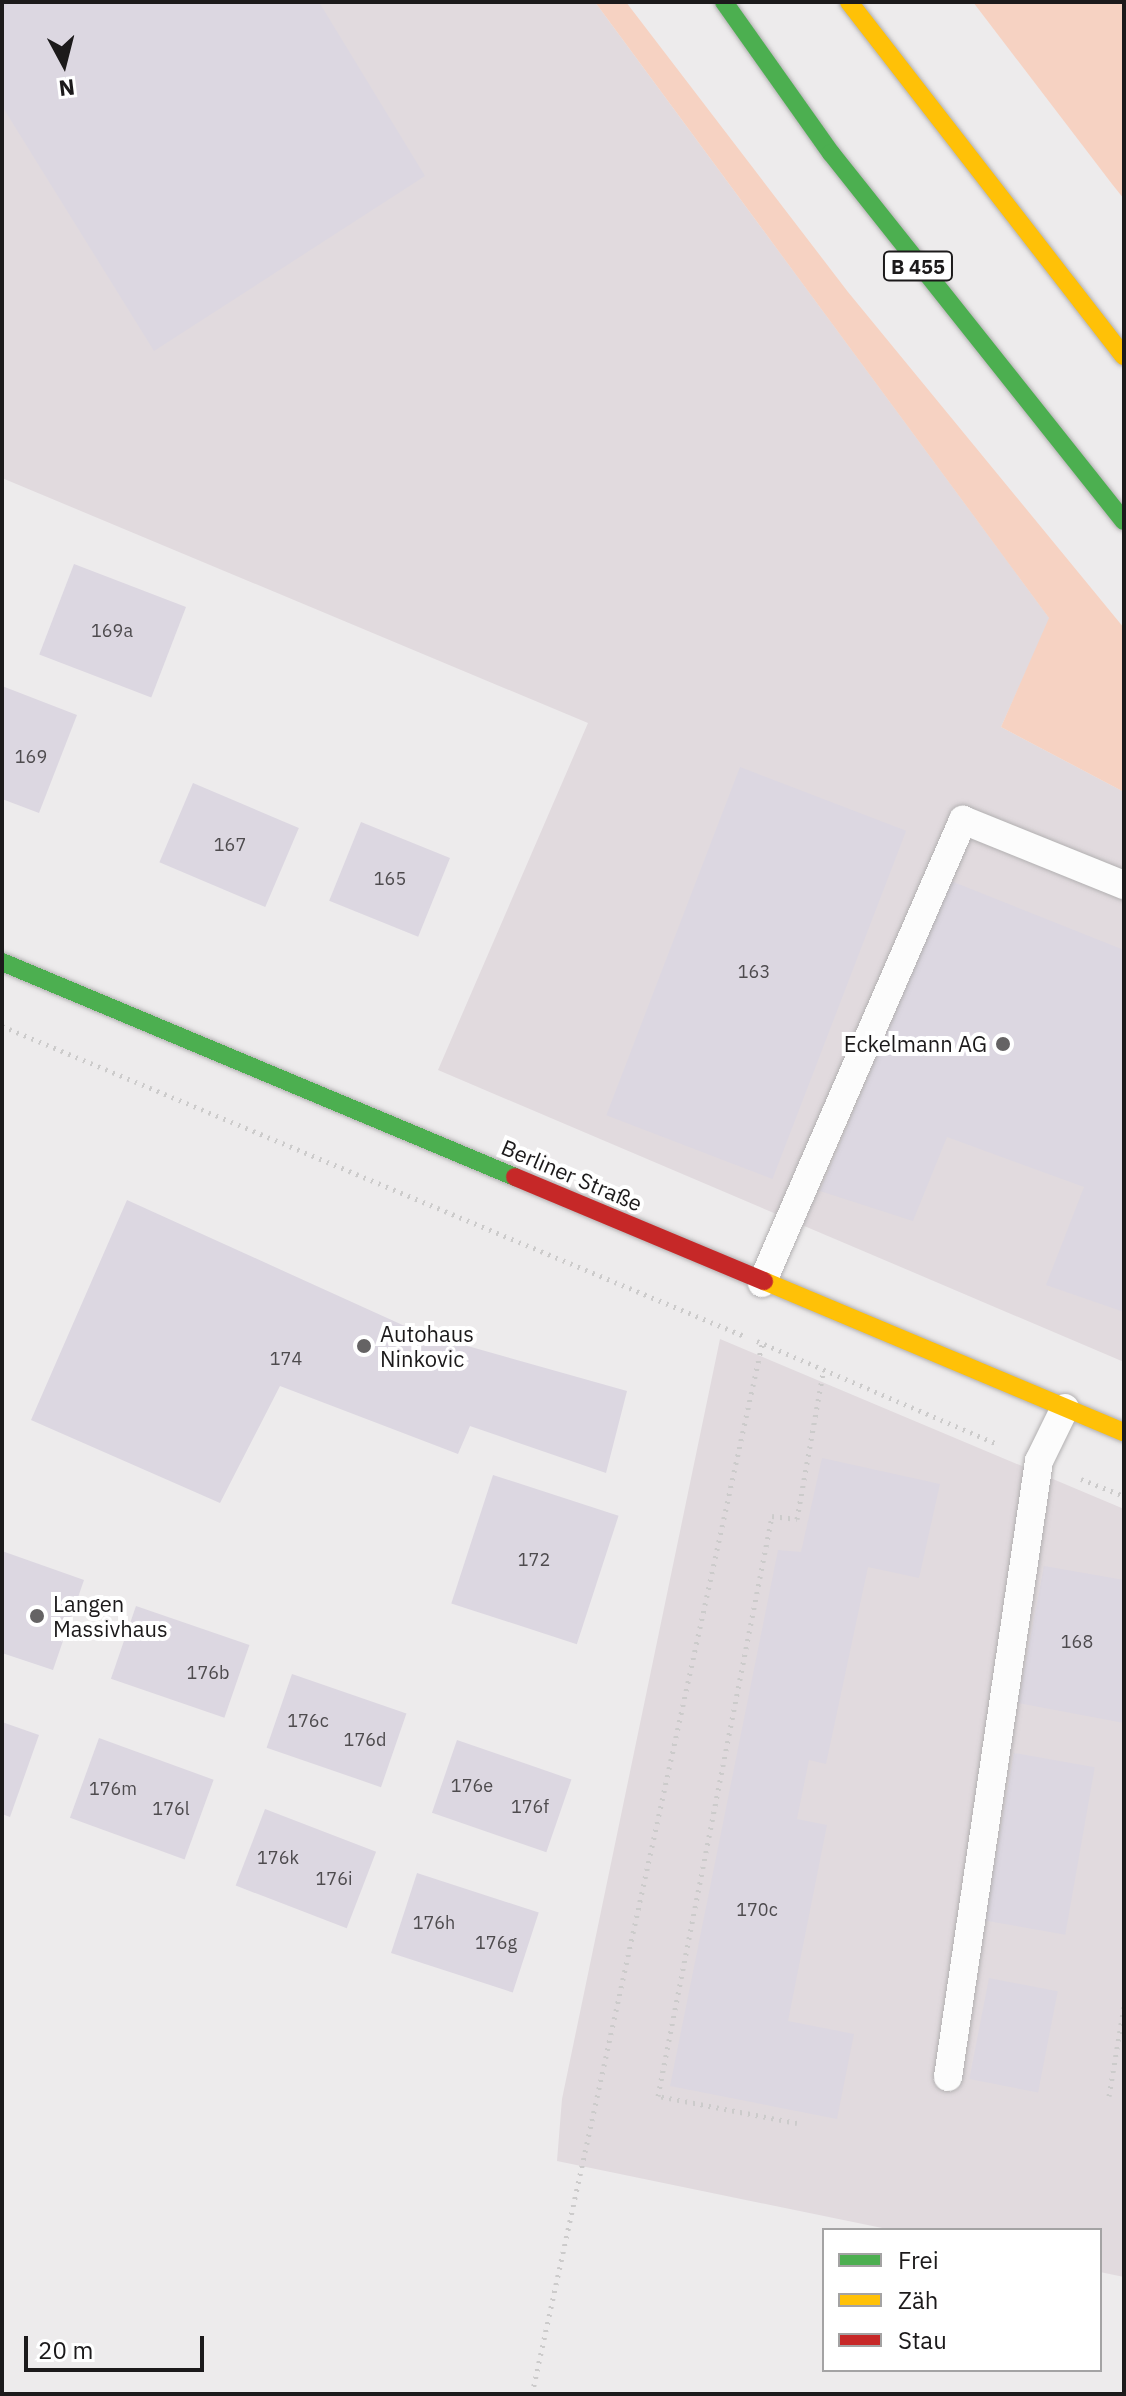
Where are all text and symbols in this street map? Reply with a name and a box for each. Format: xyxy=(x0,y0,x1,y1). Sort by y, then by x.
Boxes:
north arrow xyxy=(24,24,104,104)
text: N xyxy=(57,73,77,104)
road number: B 455 xyxy=(882,250,954,282)
house number: 169a xyxy=(91,620,133,642)
house number: 169 xyxy=(15,746,47,768)
house number: 167 xyxy=(214,834,246,856)
house number: 165 xyxy=(374,868,406,890)
house number: 163 xyxy=(738,961,770,983)
place label: Eckelmann AG xyxy=(844,1031,987,1057)
marker: Eckelmann AG xyxy=(994,1035,1012,1053)
street label: Berliner Straße xyxy=(498,1133,646,1217)
place label: Autohaus Ninkovic xyxy=(380,1320,474,1372)
marker: Autohaus Ninkovic xyxy=(355,1337,373,1355)
house number: 174 xyxy=(270,1348,302,1370)
house number: 172 xyxy=(518,1549,550,1571)
place label: Langen Massivhaus xyxy=(53,1590,168,1642)
marker: Langen Massivhaus xyxy=(28,1607,46,1625)
house number: 168 xyxy=(1061,1631,1093,1653)
house number: 176b xyxy=(187,1662,229,1684)
house number: 176c xyxy=(287,1710,329,1732)
house number: 176d xyxy=(344,1729,386,1751)
house number: 176e xyxy=(451,1775,493,1797)
house number: 176m xyxy=(89,1778,137,1800)
house number: 176f xyxy=(511,1796,549,1818)
house number: 176l xyxy=(152,1798,190,1820)
house number: 176k xyxy=(257,1847,299,1869)
house number: 176i xyxy=(316,1868,352,1890)
house number: 170c xyxy=(736,1899,778,1921)
house number: 176h xyxy=(413,1912,455,1934)
house number: 176g xyxy=(475,1932,517,1954)
legend xyxy=(822,2228,1102,2372)
text: Frei xyxy=(898,2244,939,2276)
text: Zäh xyxy=(898,2284,938,2316)
scale bar xyxy=(28,2320,208,2370)
text: Stau xyxy=(898,2324,947,2356)
text: 20 m xyxy=(38,2334,93,2366)

